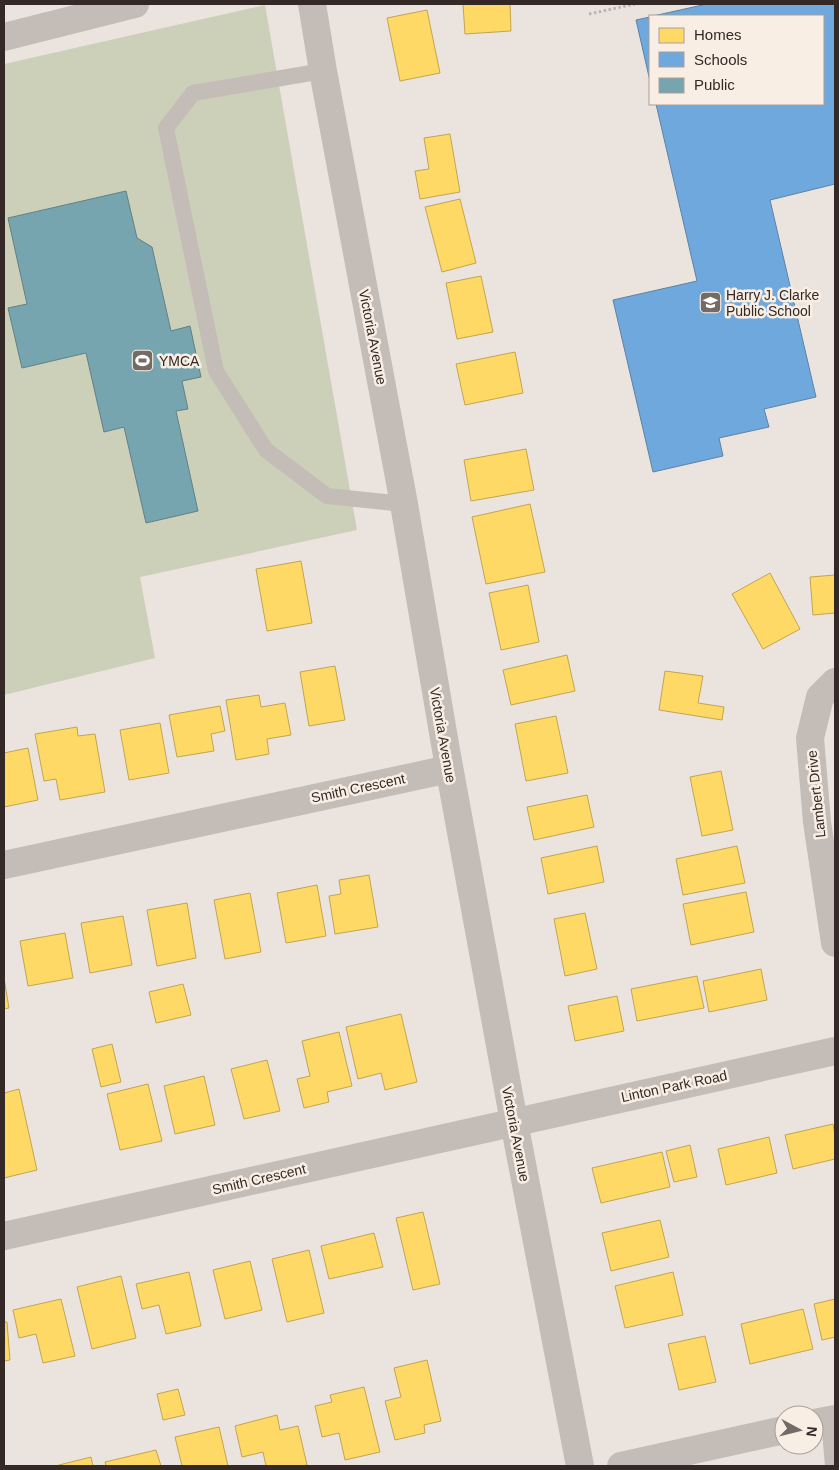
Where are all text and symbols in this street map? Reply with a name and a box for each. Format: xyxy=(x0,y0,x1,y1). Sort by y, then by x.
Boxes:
legend xyxy=(649,15,824,105)
text: Homes xyxy=(694,26,742,43)
text: Schools xyxy=(694,51,747,68)
text: Public xyxy=(694,76,735,93)
place label: Harry J. Clarke Public School xyxy=(726,287,820,319)
street label: Victoria Avenue xyxy=(356,288,390,386)
school or university icon: Harry J. Clarke Public School xyxy=(698,291,722,315)
sports icon: YMCA xyxy=(131,349,155,373)
place label: YMCA xyxy=(159,353,200,369)
street label: Victoria Avenue xyxy=(427,686,459,784)
street label: Lambert Drive xyxy=(803,749,829,839)
street label: Smith Crescent xyxy=(310,770,407,806)
street label: Linton Park Road xyxy=(619,1067,729,1105)
street label: Victoria Avenue xyxy=(499,1085,533,1183)
street label: Smith Crescent xyxy=(211,1160,308,1198)
north arrow xyxy=(774,1405,824,1455)
text: N xyxy=(803,1426,820,1438)

